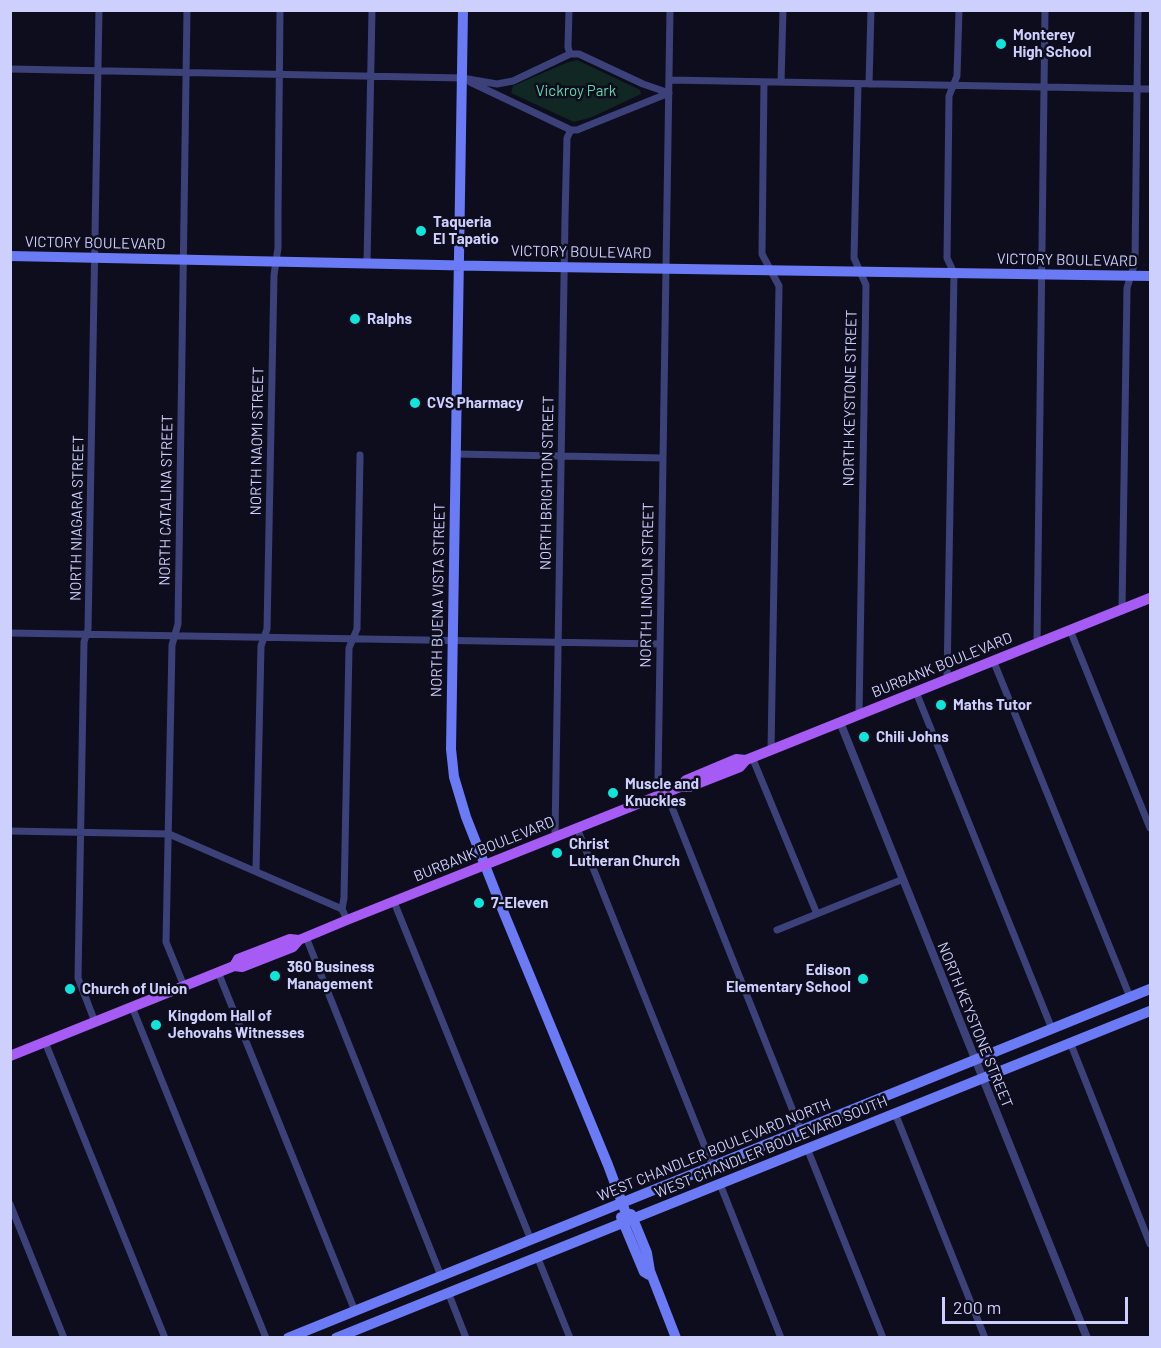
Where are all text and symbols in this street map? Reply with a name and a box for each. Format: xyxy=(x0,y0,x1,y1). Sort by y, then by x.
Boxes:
place label: Monterey High School xyxy=(1013,26,1091,61)
marker: Monterey High School xyxy=(994,37,1008,51)
park label: Vickroy Park xyxy=(536,82,616,100)
place label: Taqueria El Tapatio xyxy=(433,213,499,248)
marker: Taqueria El Tapatio xyxy=(414,224,428,238)
street label: VICTORY BOULEVARD xyxy=(25,233,165,253)
street label: VICTORY BOULEVARD xyxy=(511,242,651,262)
street label: VICTORY BOULEVARD xyxy=(997,250,1137,270)
street label: NORTH KEYSTONE STREET xyxy=(839,309,861,487)
place label: Ralphs xyxy=(367,310,412,328)
marker: Ralphs xyxy=(348,312,362,326)
street label: NORTH NAOMI STREET xyxy=(247,366,267,516)
place label: CVS Pharmacy xyxy=(427,394,524,412)
marker: CVS Pharmacy xyxy=(408,396,422,410)
street label: NORTH BRIGHTON STREET xyxy=(536,396,558,570)
street label: NORTH CATALINA STREET xyxy=(156,414,176,586)
street label: NORTH NIAGARA STREET xyxy=(67,435,87,601)
street label: NORTH LINCOLN STREET xyxy=(637,502,657,668)
street label: NORTH BUENA VISTA STREET xyxy=(427,503,449,697)
street label: BURBANK BOULEVARD xyxy=(869,629,1015,701)
place label: Maths Tutor xyxy=(953,696,1032,714)
marker: Maths Tutor xyxy=(934,698,948,712)
place label: Chili Johns xyxy=(876,728,949,746)
marker: Chili Johns xyxy=(857,730,871,744)
place label: Muscle and Knuckles xyxy=(625,775,699,810)
marker: Muscle and Knuckles xyxy=(606,786,620,800)
street label: BURBANK BOULEVARD xyxy=(411,813,557,885)
place label: Christ Lutheran Church xyxy=(569,835,680,870)
marker: Christ Lutheran Church xyxy=(550,846,564,860)
place label: 7-Eleven xyxy=(491,894,548,912)
marker: 7-Eleven xyxy=(472,896,486,910)
street label: NORTH KEYSTONE STREET xyxy=(934,940,1016,1110)
place label: 360 Business Management xyxy=(287,958,375,993)
place label: Edison Elementary School xyxy=(726,961,851,996)
marker: 360 Business Management xyxy=(268,969,282,983)
marker: Edison Elementary School xyxy=(856,972,870,986)
place label: Church of Union xyxy=(82,980,187,998)
marker: Church of Union xyxy=(63,982,77,996)
place label: Kingdom Hall of Jehovahs Witnesses xyxy=(168,1007,305,1042)
marker: Kingdom Hall of Jehovahs Witnesses xyxy=(149,1018,163,1032)
street label: WEST CHANDLER BOULEVARD SOUTH xyxy=(652,1092,890,1202)
street label: WEST CHANDLER BOULEVARD NORTH xyxy=(595,1095,833,1205)
scale bar xyxy=(945,1285,1131,1323)
text: 200 m xyxy=(953,1296,1001,1318)

